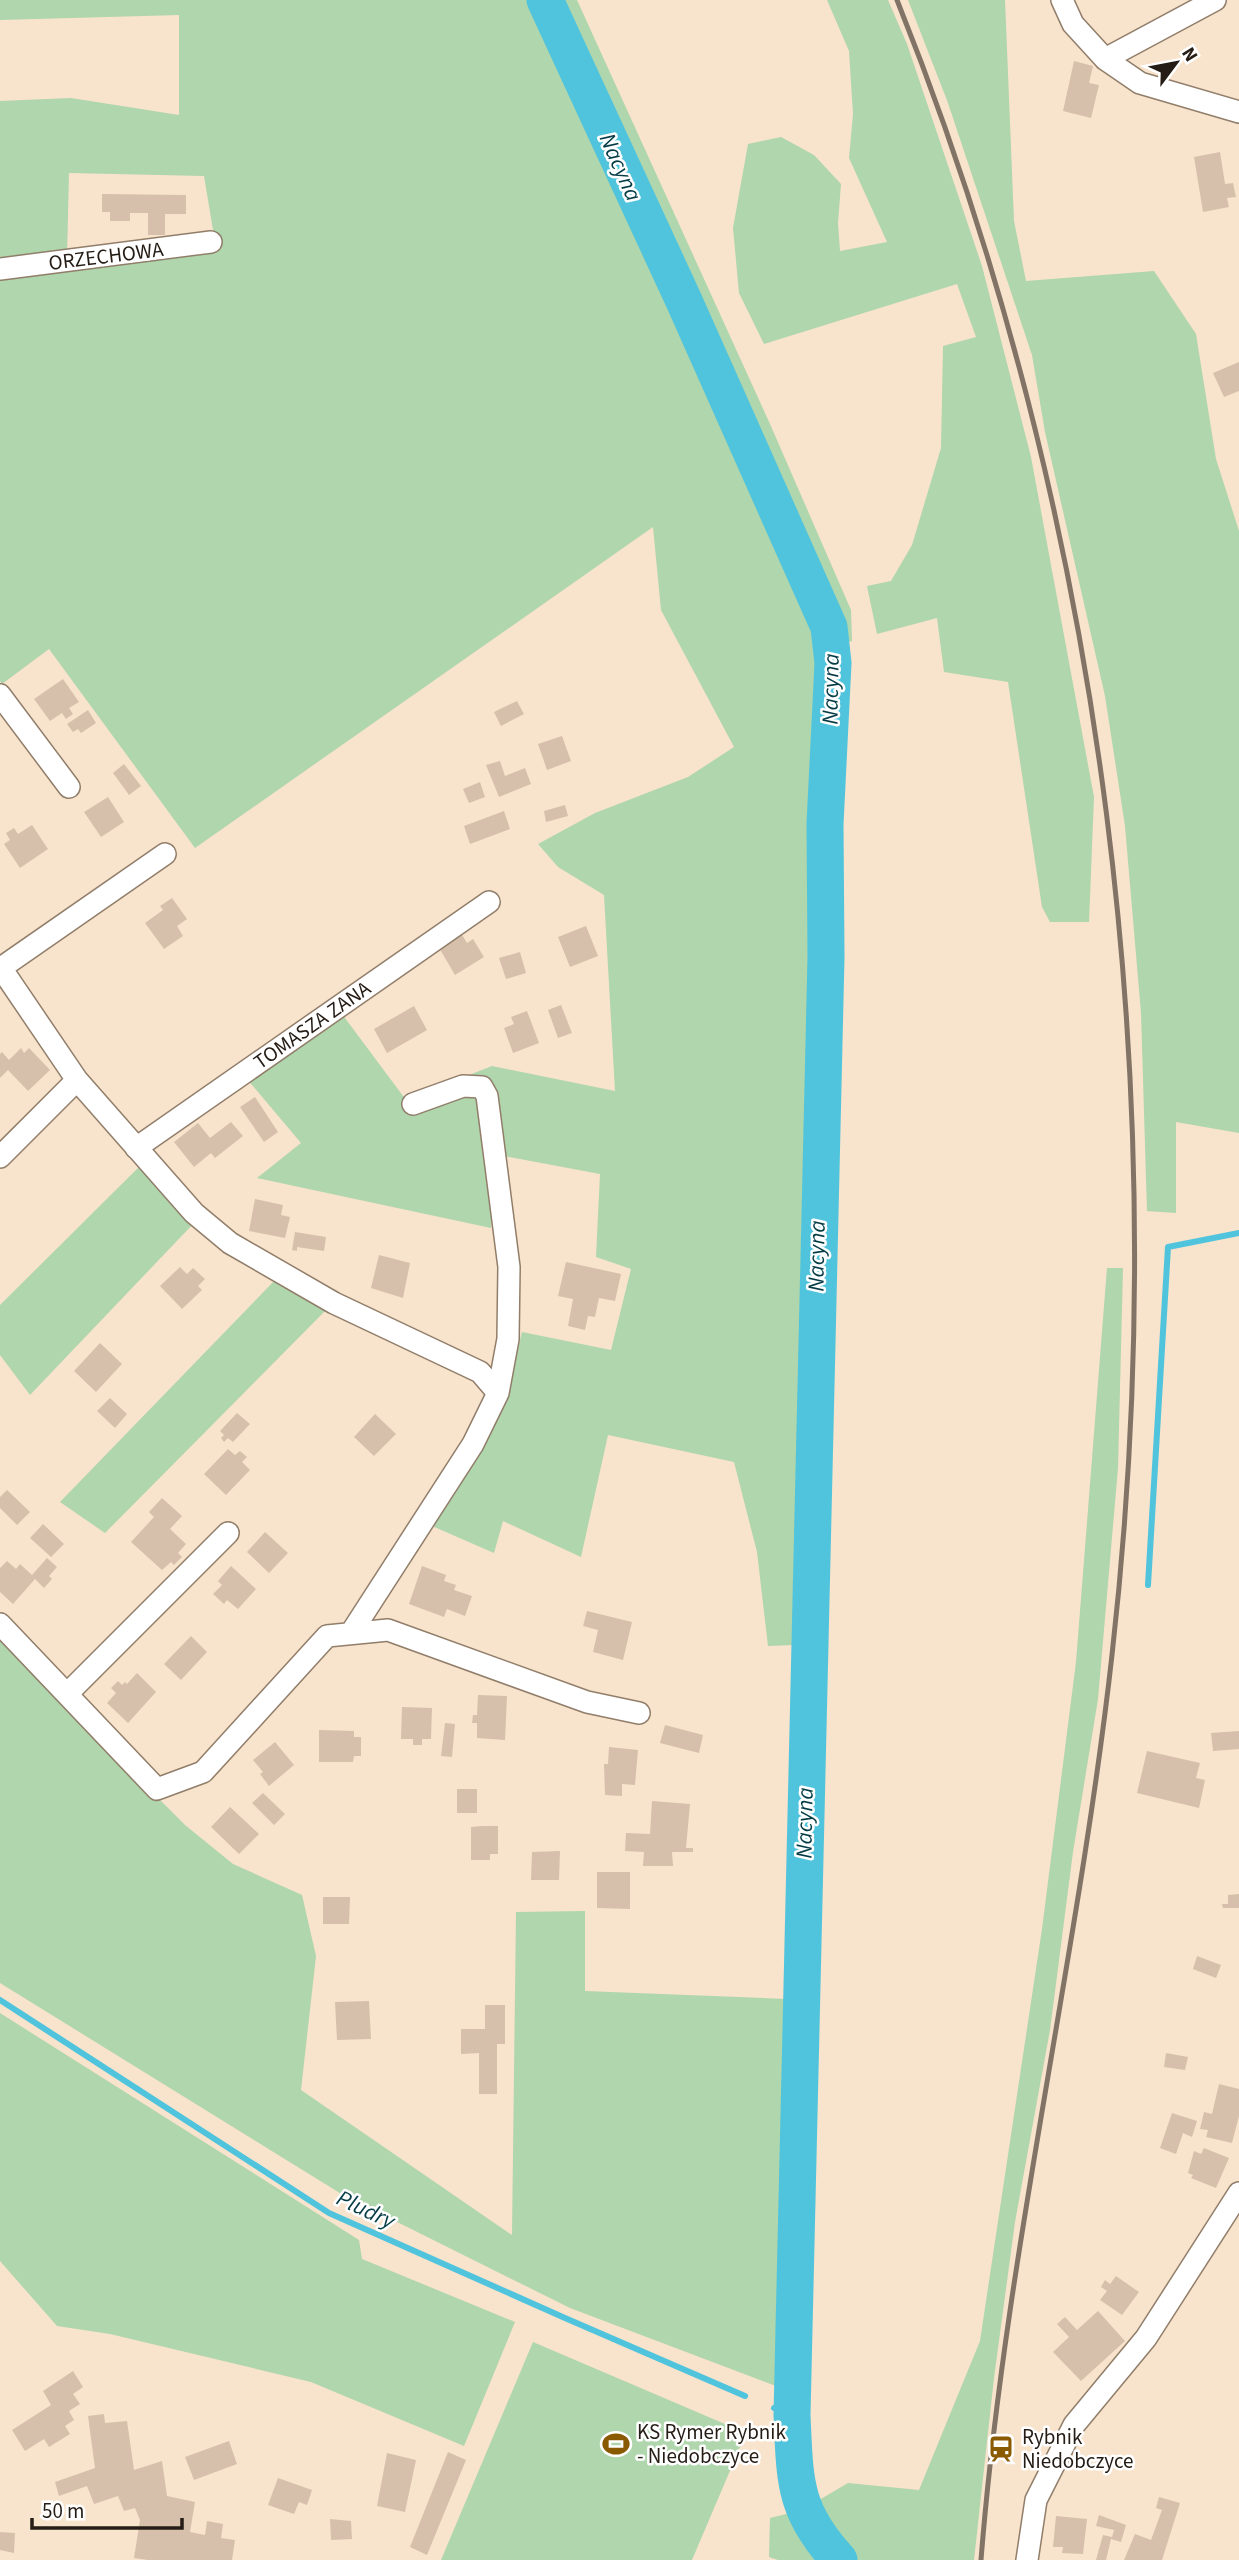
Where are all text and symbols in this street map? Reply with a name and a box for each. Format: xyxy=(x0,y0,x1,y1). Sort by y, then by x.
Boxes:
north arrow xyxy=(1141,28,1211,98)
text: N xyxy=(1174,42,1204,67)
water label: Nacyna xyxy=(591,128,650,207)
street label: ORZECHOWA xyxy=(47,234,166,278)
water label: Nacyna xyxy=(813,653,848,725)
street label: TOMASZA ZANA xyxy=(247,973,377,1077)
water label: Nacyna xyxy=(799,1220,834,1292)
water label: Nacyna xyxy=(787,1787,822,1859)
water label: Pludry xyxy=(331,2182,402,2238)
place label: KS Rymer Rybnik - Niedobczyce xyxy=(637,2417,786,2471)
place label: Rybnik Niedobczyce xyxy=(1022,2422,1134,2476)
sports icon: KS Rymer Rybnik - Niedobczyce xyxy=(601,2429,631,2459)
station icon: Rybnik Niedobczyce xyxy=(986,2434,1016,2464)
scale bar xyxy=(32,2486,182,2530)
text: 50 m xyxy=(42,2496,84,2526)

